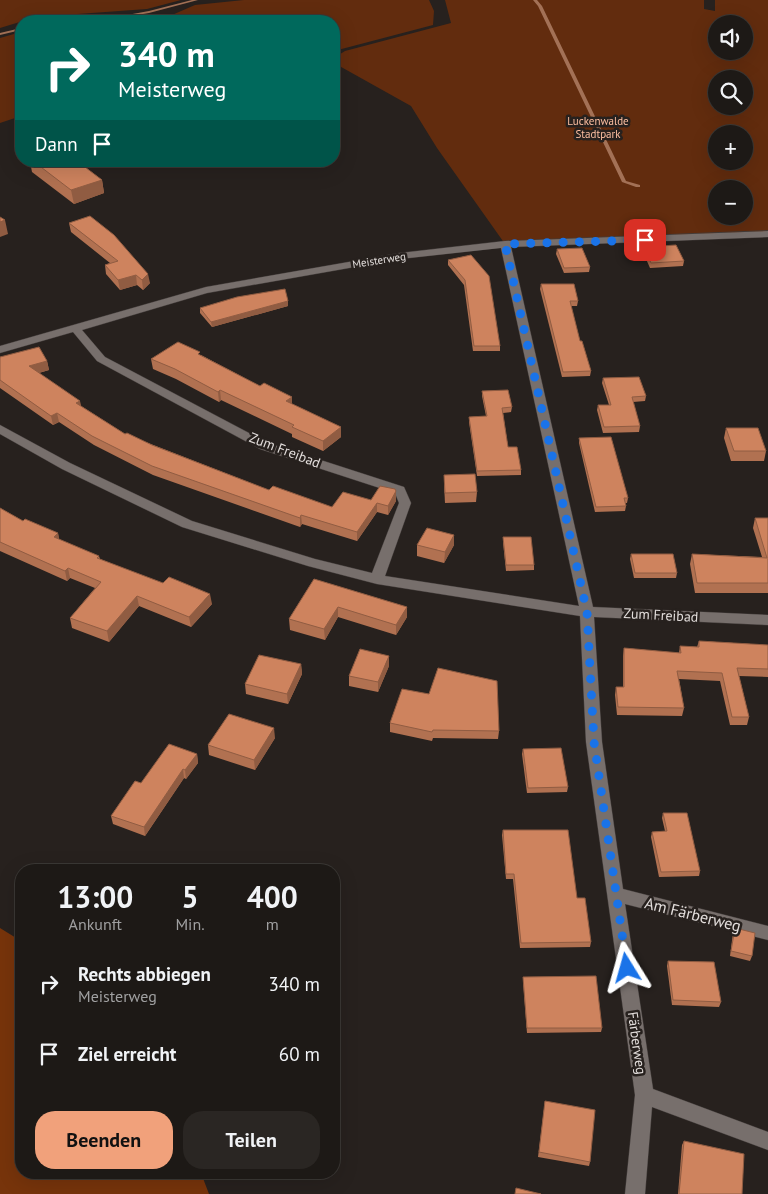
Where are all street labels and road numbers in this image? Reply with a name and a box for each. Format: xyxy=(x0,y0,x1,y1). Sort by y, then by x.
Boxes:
street label: Meisterweg xyxy=(351,249,407,271)
street label: Zum Freibad xyxy=(247,428,323,472)
street label: Zum Freibad xyxy=(623,604,699,626)
street label: Am Färberweg xyxy=(643,892,743,936)
street label: Färberweg xyxy=(624,1011,650,1075)

